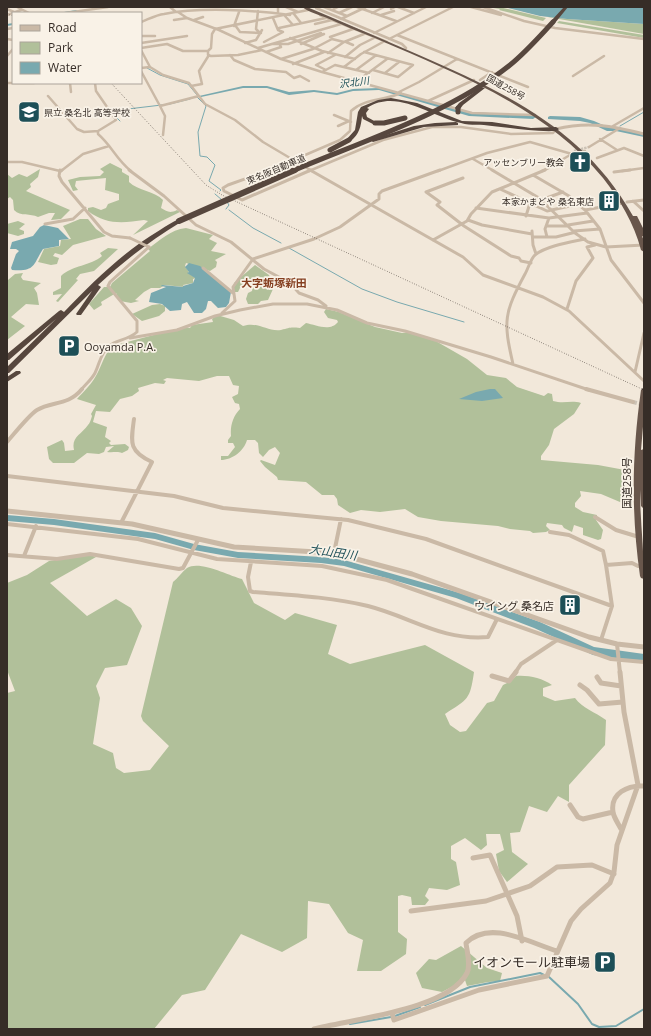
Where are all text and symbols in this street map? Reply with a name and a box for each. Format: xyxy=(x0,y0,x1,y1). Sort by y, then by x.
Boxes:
legend xyxy=(12,12,142,84)
text: Road xyxy=(48,19,77,36)
text: Park xyxy=(48,39,74,56)
text: Water xyxy=(48,59,82,76)
street label: 国道258号 xyxy=(484,71,528,103)
water label: 沢北川 xyxy=(338,73,371,91)
school or university icon: 県立 桑名北 高等学校 xyxy=(16,99,42,125)
place label: 県立 桑名北 高等学校 xyxy=(44,106,130,119)
church icon: アッセンブリー教会 xyxy=(567,149,593,175)
street label: 東名阪自動車道 xyxy=(244,151,308,187)
place label: アッセンブリー教会 xyxy=(483,156,564,169)
building icon: 本家かまどや 桑名東店 xyxy=(596,188,622,214)
place label: 本家かまどや 桑名東店 xyxy=(502,195,594,208)
district label: 大字蛎塚新田 xyxy=(241,275,307,290)
parking icon: Ooyamda P.A. xyxy=(56,333,82,359)
place label: Ooyamda P.A. xyxy=(84,339,156,354)
street label: 国道258号 xyxy=(619,457,634,509)
water label: 大山田川 xyxy=(308,540,360,564)
building icon: ウイング 桑名店 xyxy=(557,592,583,618)
place label: ウイング 桑名店 xyxy=(474,598,554,613)
parking icon: イオンモール駐車場 xyxy=(592,949,618,975)
place label: イオンモール駐車場 xyxy=(473,953,590,971)

